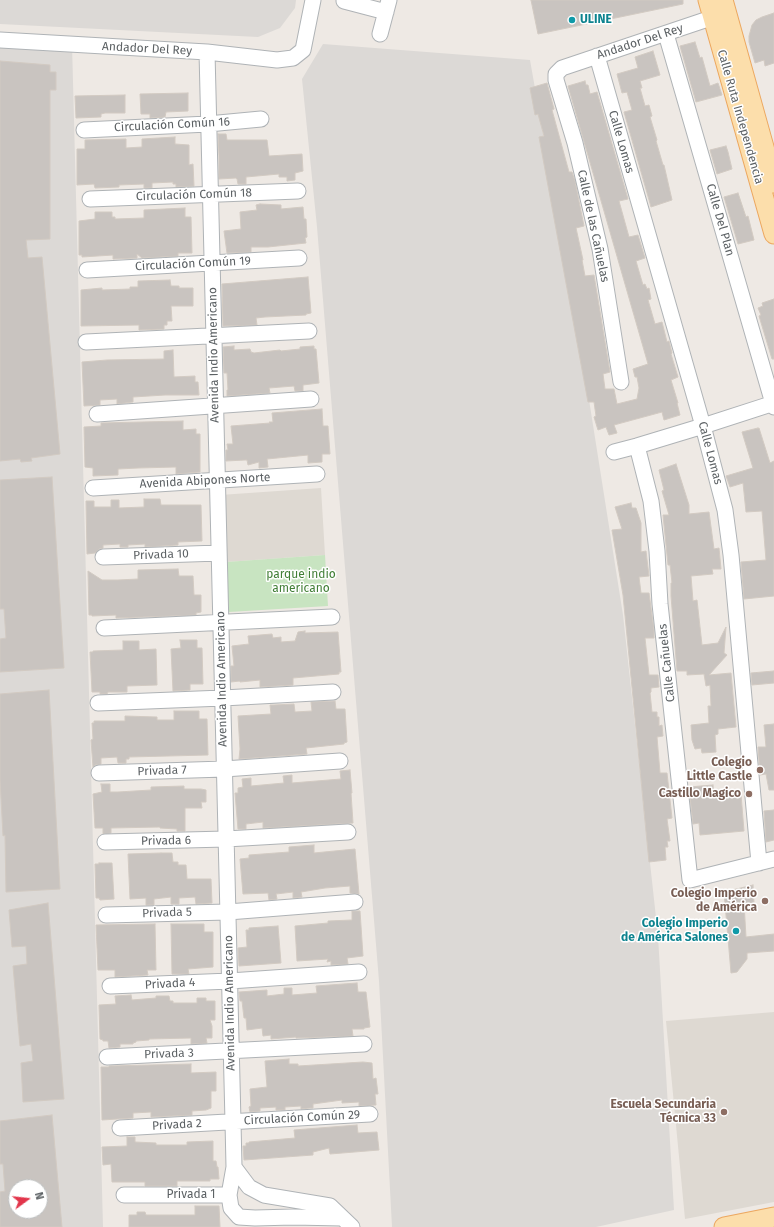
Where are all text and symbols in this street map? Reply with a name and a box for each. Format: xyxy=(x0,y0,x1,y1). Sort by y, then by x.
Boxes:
place label: ULINE xyxy=(580,13,612,27)
marker: ULINE xyxy=(567,15,577,25)
street label: Andador Del Rey xyxy=(595,21,685,63)
street label: Andador Del Rey xyxy=(102,39,192,59)
street label: Calle Ruta Independencia xyxy=(714,48,766,186)
street label: Calle Lomas xyxy=(605,109,637,175)
street label: Circulación Común 16 xyxy=(114,115,230,135)
street label: Calle de las Cañuelas xyxy=(574,169,612,283)
street label: Calle Del Plan xyxy=(703,182,737,258)
street label: Circulación Común 18 xyxy=(136,186,252,204)
street label: Circulación Común 19 xyxy=(135,254,251,274)
street label: Avenida Indio Americano xyxy=(206,287,222,423)
street label: Calle Lomas xyxy=(695,420,725,486)
street label: Avenida Abipones Norte xyxy=(139,470,271,492)
street label: Privada 10 xyxy=(133,547,189,563)
park label: parque indio americano xyxy=(266,568,336,596)
street label: Avenida Indio Americano xyxy=(214,611,230,747)
street label: Calle Cañuelas xyxy=(656,623,678,703)
place label: Colegio Little Castle xyxy=(687,756,752,784)
street label: Privada 7 xyxy=(137,763,187,779)
marker: Colegio Little Castle xyxy=(755,765,765,775)
place label: Castillo Magico xyxy=(659,787,741,801)
marker: Castillo Magico xyxy=(744,789,754,799)
street label: Privada 6 xyxy=(141,833,191,849)
place label: Colegio Imperio de América xyxy=(671,887,757,915)
marker: Colegio Imperio de América xyxy=(760,896,770,906)
street label: Privada 5 xyxy=(142,905,192,921)
place label: Colegio Imperio de América Salones xyxy=(621,917,728,945)
marker: Colegio Imperio de América Salones xyxy=(731,926,741,936)
street label: Avenida Indio Americano xyxy=(222,935,238,1071)
street label: Privada 4 xyxy=(145,975,195,993)
street label: Privada 3 xyxy=(144,1046,194,1062)
place label: Escuela Secundaria Técnica 33 xyxy=(610,1098,716,1126)
marker: Escuela Secundaria Técnica 33 xyxy=(719,1107,729,1117)
street label: Circulación Común 29 xyxy=(244,1108,360,1128)
street label: Privada 2 xyxy=(152,1117,202,1133)
north arrow xyxy=(8,1179,48,1219)
street label: Privada 1 xyxy=(166,1188,216,1202)
text: N xyxy=(32,1191,46,1201)

